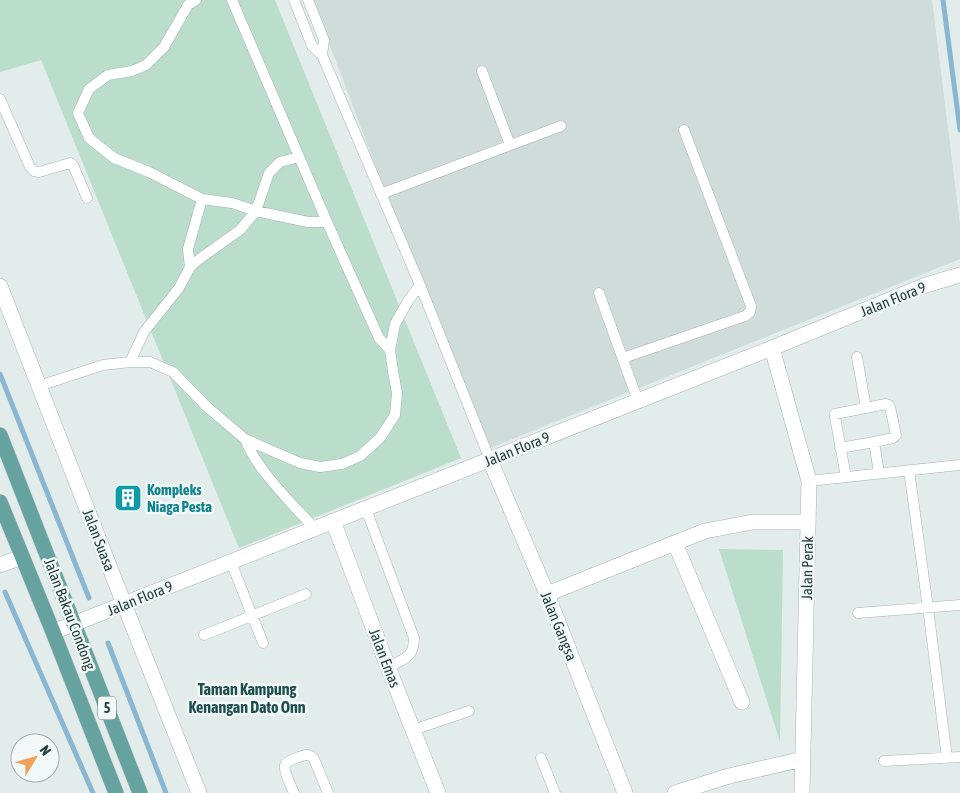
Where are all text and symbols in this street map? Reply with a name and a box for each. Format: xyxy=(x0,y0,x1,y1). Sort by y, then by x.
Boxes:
street label: Jalan Flora 9 xyxy=(858,278,928,320)
street label: Jalan Flora 9 xyxy=(482,428,552,470)
place label: Kompleks Niaga Pesta xyxy=(147,481,212,515)
building icon: Kompleks Niaga Pesta xyxy=(113,483,143,513)
street label: Jalan Suasa xyxy=(79,507,119,573)
street label: Jalan Perak xyxy=(798,536,816,600)
street label: Jalan Bakau Condong xyxy=(41,556,99,673)
street label: Jalan Flora 9 xyxy=(105,577,175,619)
street label: Jalan Gangsa xyxy=(537,589,581,663)
street label: Jalan Emas xyxy=(366,626,404,690)
district label: Taman Kampung Kenangan Dato Onn xyxy=(188,680,306,716)
road number: 5 xyxy=(98,696,116,720)
north arrow xyxy=(10,733,60,783)
text: N xyxy=(37,742,54,758)

